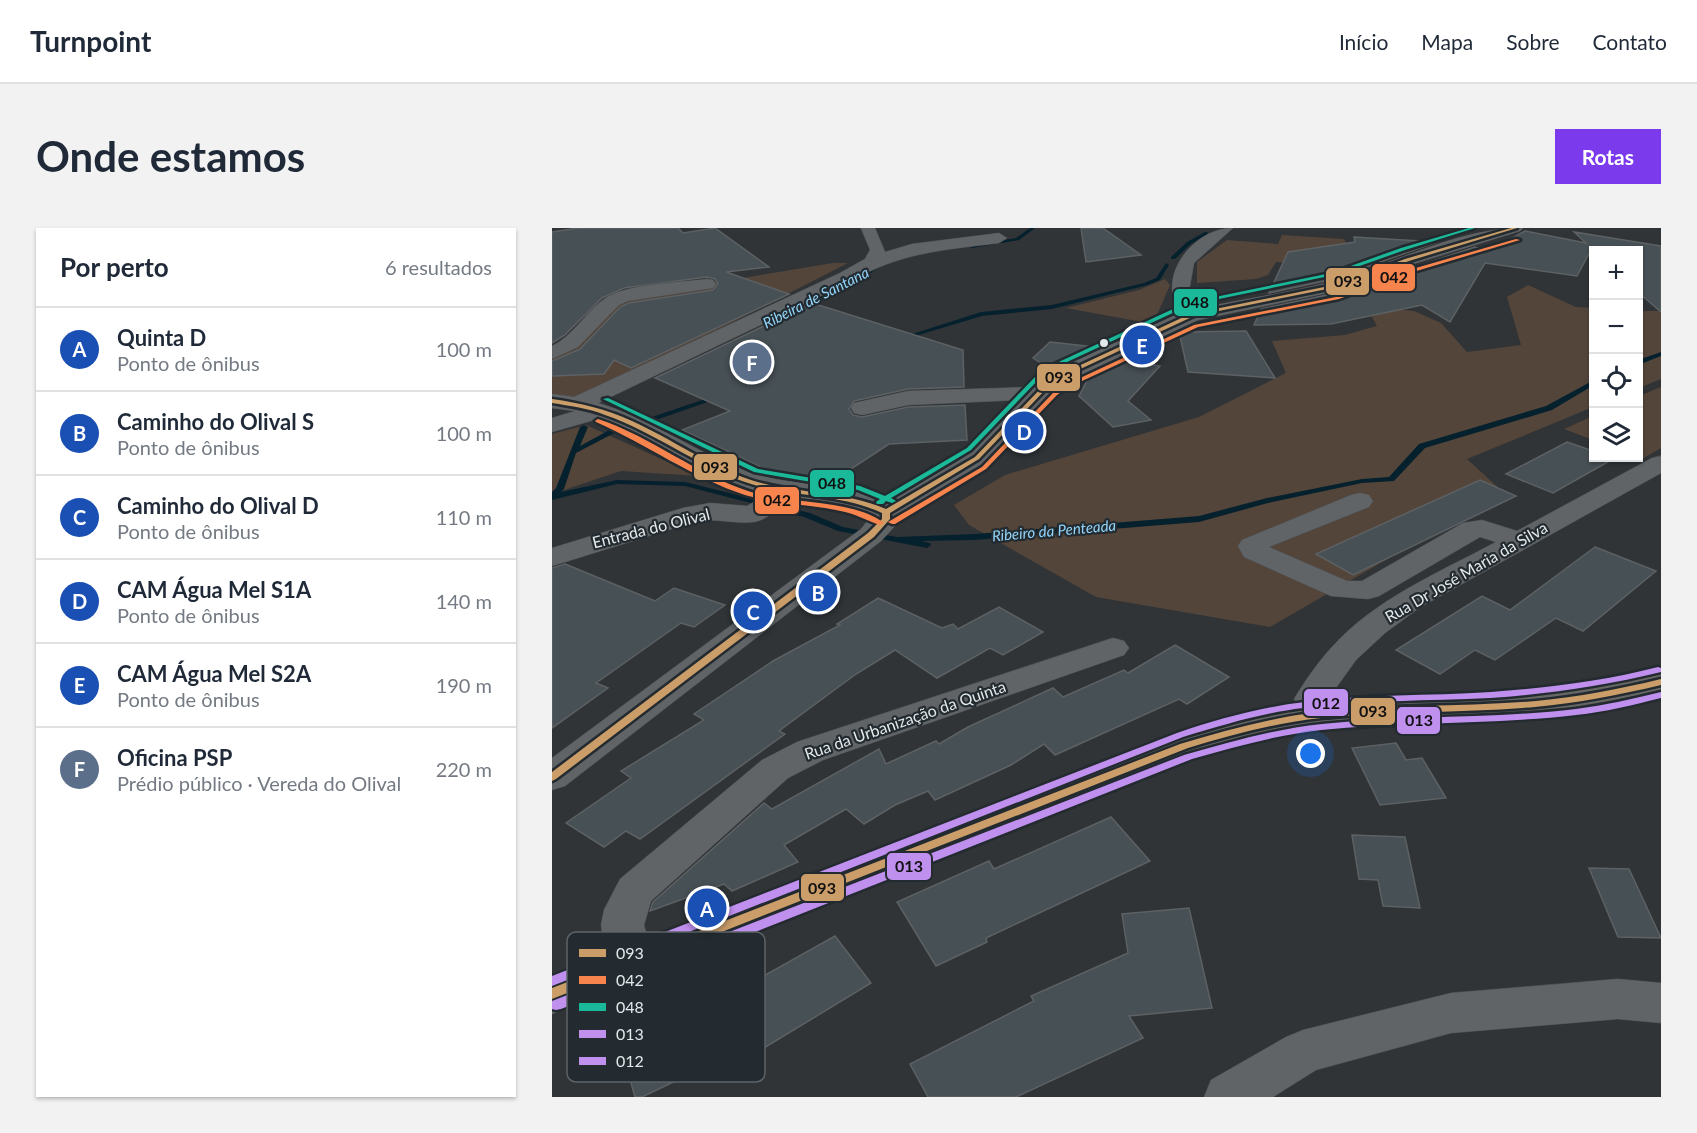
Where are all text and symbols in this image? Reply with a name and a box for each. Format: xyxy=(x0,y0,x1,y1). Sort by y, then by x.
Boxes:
text: Turnpoint xyxy=(30,24,151,58)
text: Início xyxy=(1339,29,1388,54)
text: Mapa xyxy=(1421,29,1473,54)
text: Sobre xyxy=(1506,29,1559,54)
text: Contato xyxy=(1592,29,1667,54)
button: Rotas xyxy=(1555,129,1661,184)
text: Onde estamos xyxy=(36,131,305,181)
map controls xyxy=(1589,246,1643,462)
button: + xyxy=(1589,246,1643,300)
text: Por perto xyxy=(60,251,169,283)
text: 6 resultados xyxy=(385,255,492,279)
water label: Ribeira de Santana xyxy=(759,262,872,332)
line badge: 042 xyxy=(1371,263,1416,292)
line badge: 093 xyxy=(1325,267,1370,296)
text: 042 xyxy=(1380,267,1408,286)
text: 093 xyxy=(1334,271,1362,290)
line badge: 048 xyxy=(1173,288,1218,317)
text: 048 xyxy=(1181,292,1209,311)
button: − xyxy=(1589,300,1643,354)
pin: E xyxy=(1122,322,1162,368)
text: Quinta D xyxy=(117,324,206,351)
text: A xyxy=(73,337,86,361)
text: 100 m xyxy=(436,337,492,361)
unlabelled marker xyxy=(1098,337,1110,349)
pin: F xyxy=(732,340,772,384)
text: Ponto de ônibus xyxy=(117,351,260,375)
button: locate xyxy=(1589,354,1643,408)
line badge: 093 xyxy=(1036,363,1081,392)
text: 093 xyxy=(1045,367,1073,386)
text: Caminho do Olival S xyxy=(117,408,314,435)
pin: D xyxy=(1004,408,1044,454)
button: layers xyxy=(1589,408,1643,462)
text: B xyxy=(73,421,86,445)
text: 100 m xyxy=(436,421,492,445)
text: Ponto de ônibus xyxy=(117,435,260,459)
line badge: 093 xyxy=(693,453,738,481)
text: 093 xyxy=(701,457,729,476)
line badge: 048 xyxy=(809,469,855,498)
text: 048 xyxy=(818,473,846,492)
line badge: 042 xyxy=(754,486,800,515)
text: 042 xyxy=(763,490,791,509)
text: Caminho do Olival D xyxy=(117,492,319,519)
street label: Entrada do Olival xyxy=(590,504,712,551)
text: C xyxy=(73,505,86,529)
text: 110 m xyxy=(436,505,492,529)
water label: Ribeiro da Penteada xyxy=(991,516,1117,544)
street label: Rua Dr José Maria da Silva xyxy=(1381,517,1550,626)
text: Ponto de ônibus xyxy=(117,519,260,543)
pin: B xyxy=(798,570,838,614)
text: CAM Água Mel S1A xyxy=(117,576,311,603)
pin: C xyxy=(734,588,772,634)
text: D xyxy=(72,589,87,613)
text: 140 m xyxy=(436,589,492,613)
text: Ponto de ônibus xyxy=(117,603,260,627)
text: CAM Água Mel S2A xyxy=(117,660,311,687)
text: E xyxy=(74,673,85,697)
text: 190 m xyxy=(436,673,492,697)
street label: Rua da Urbanização da Quinta xyxy=(802,676,1008,763)
text: Ponto de ônibus xyxy=(117,687,260,711)
line badge: 012 xyxy=(1303,688,1349,717)
text: 012 xyxy=(1312,693,1340,712)
line badge: 093 xyxy=(1350,697,1396,726)
text: 093 xyxy=(1359,701,1387,720)
line badge: 013 xyxy=(1396,706,1441,735)
text: 013 xyxy=(1405,710,1433,729)
your location xyxy=(1296,739,1325,768)
text: Oficina PSP xyxy=(117,744,232,771)
text: F xyxy=(74,757,85,781)
text: 220 m xyxy=(436,757,492,781)
text: Prédio público · Vereda do Olival xyxy=(117,771,401,795)
line badge: 013 xyxy=(886,852,932,881)
text: 013 xyxy=(895,856,923,875)
line badge: 093 xyxy=(800,873,845,902)
text: 093 xyxy=(808,878,836,897)
pin: A xyxy=(688,886,726,930)
legend xyxy=(567,932,765,1082)
text: 093 xyxy=(616,943,644,962)
text: 042 xyxy=(616,970,644,989)
text: 048 xyxy=(616,997,644,1016)
text: 013 xyxy=(616,1024,644,1043)
text: 012 xyxy=(616,1051,644,1070)

